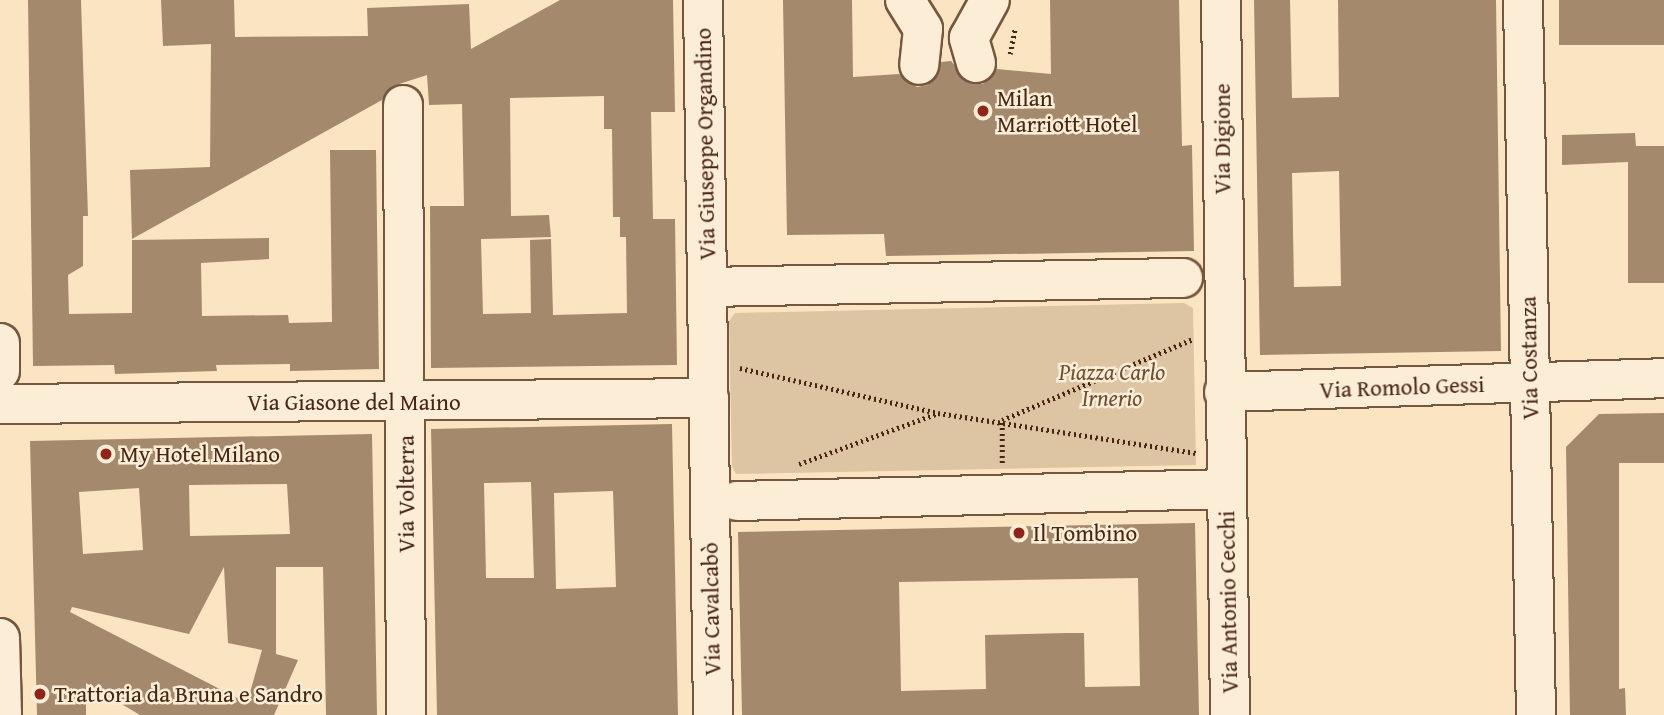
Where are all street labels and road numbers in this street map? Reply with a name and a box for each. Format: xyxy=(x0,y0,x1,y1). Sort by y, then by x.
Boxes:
street label: Via Giuseppe Organdino xyxy=(689,27,721,261)
street label: Via Digione xyxy=(1208,83,1236,195)
street label: Via Costanza xyxy=(1514,296,1544,420)
street label: Via Romolo Gessi xyxy=(1319,370,1485,404)
street label: Via Giasone del Maino xyxy=(247,388,461,416)
street label: Via Volterra xyxy=(392,435,420,553)
street label: Via Antonio Cecchi xyxy=(1213,510,1243,694)
street label: Via Cavalcabò xyxy=(696,542,726,676)

